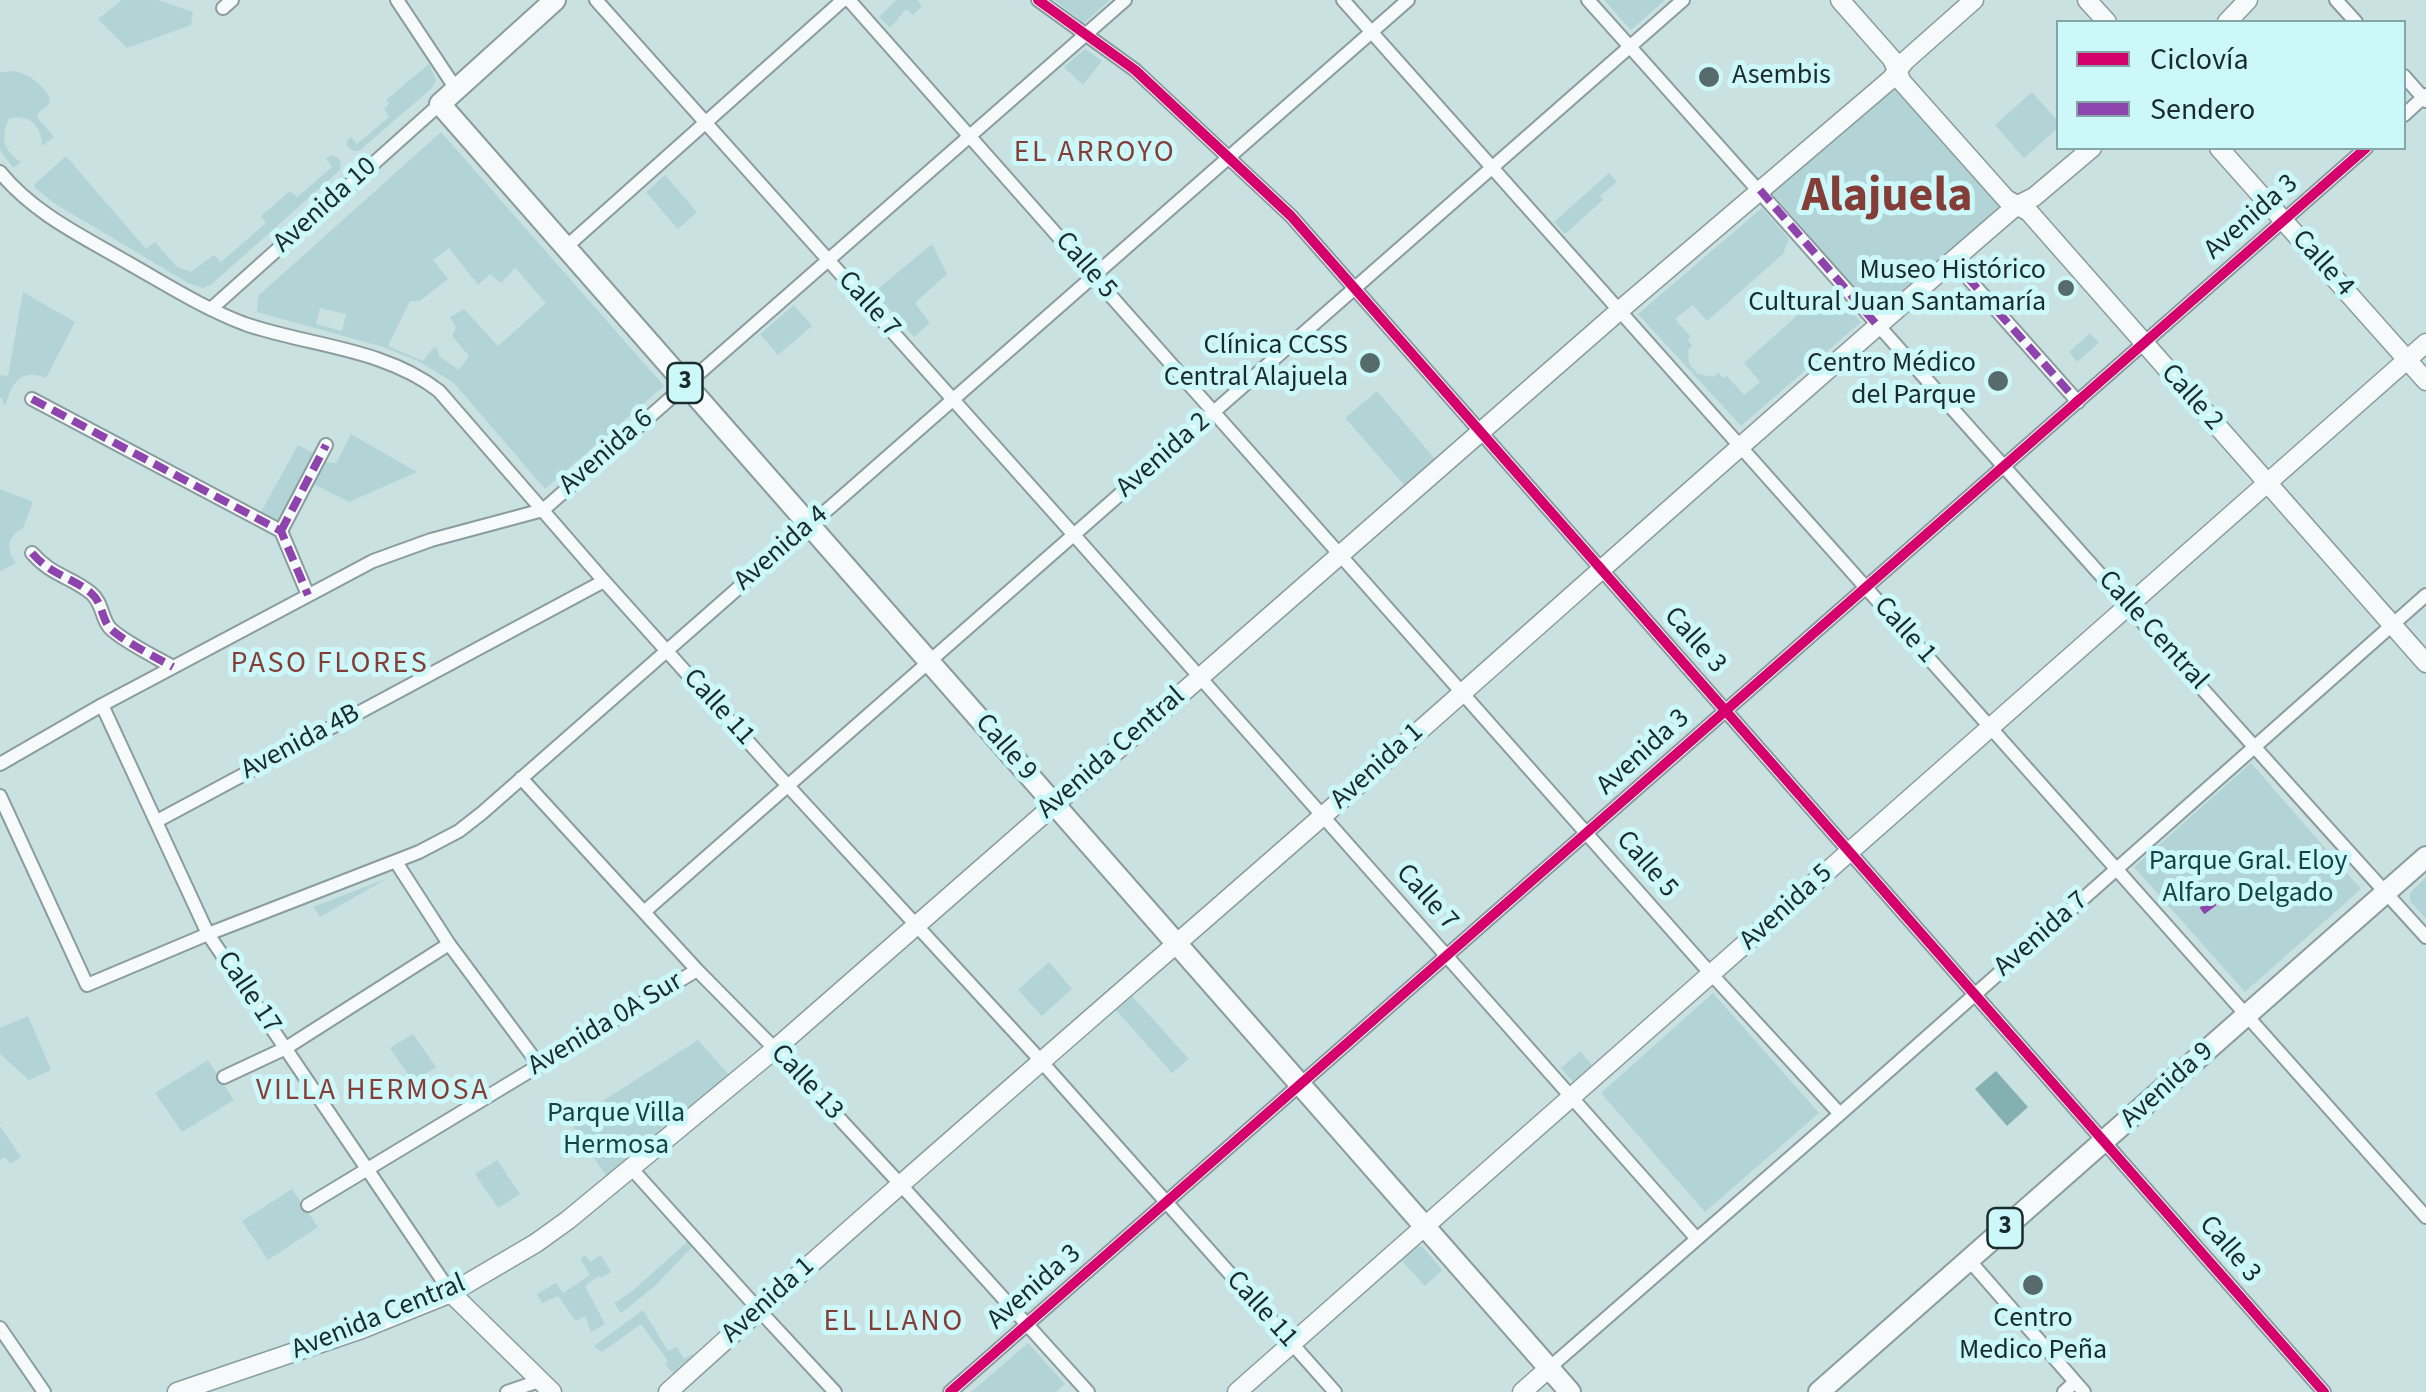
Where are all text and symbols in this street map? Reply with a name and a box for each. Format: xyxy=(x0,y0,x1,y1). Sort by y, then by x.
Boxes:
legend xyxy=(2056,20,2406,150)
text: Ciclovía xyxy=(2150,38,2249,81)
place label: Asembis xyxy=(1732,60,1831,94)
marker: Asembis xyxy=(1696,64,1722,90)
text: Sendero xyxy=(2150,88,2255,131)
district label: EL ARROYO xyxy=(1014,136,1176,172)
street label: Avenida 10 xyxy=(268,151,384,261)
street label: Avenida 3 xyxy=(2198,168,2306,268)
district label: Alajuela xyxy=(1801,170,1973,228)
street label: Calle 4 xyxy=(2283,224,2361,304)
street label: Calle 5 xyxy=(1047,226,1123,306)
place label: Museo Histórico Cultural Juan Santamaría xyxy=(1748,255,2046,321)
street label: Calle 7 xyxy=(829,265,907,345)
marker: Museo Histórico Cultural Juan Santamaría xyxy=(2055,277,2077,299)
place label: Clínica CCSS Central Alajuela xyxy=(1164,330,1348,396)
place label: Centro Médico del Parque xyxy=(1807,348,1976,414)
marker: Clínica CCSS Central Alajuela xyxy=(1357,350,1383,376)
street label: Calle 2 xyxy=(2152,358,2230,438)
road number: 3 xyxy=(668,363,702,403)
marker: Centro Médico del Parque xyxy=(1985,368,2011,394)
street label: Avenida 6 xyxy=(553,403,661,503)
street label: Avenida 2 xyxy=(1110,406,1218,506)
street label: Avenida 4 xyxy=(728,499,836,599)
street label: Calle Central xyxy=(2090,564,2214,698)
street label: Calle 1 xyxy=(1865,591,1943,671)
street label: Calle 3 xyxy=(1655,601,1733,681)
district label: PASO FLORES xyxy=(231,647,429,683)
street label: Calle 11 xyxy=(675,663,761,753)
street label: Avenida Central xyxy=(1031,681,1193,827)
street label: Avenida 4B xyxy=(236,698,366,788)
street label: Avenida 3 xyxy=(1591,703,1697,803)
street label: Calle 9 xyxy=(967,708,1043,788)
street label: Avenida 1 xyxy=(1325,717,1431,817)
street label: Calle 5 xyxy=(1608,825,1684,905)
park label: Parque Gral. Eloy Alfaro Delgado xyxy=(2149,846,2347,912)
street label: Calle 7 xyxy=(1387,858,1465,938)
street label: Avenida 5 xyxy=(1734,858,1840,958)
street label: Avenida 7 xyxy=(1988,885,2096,985)
street label: Calle 17 xyxy=(208,946,288,1040)
street label: Avenida 0A Sur xyxy=(523,966,689,1084)
street label: Avenida 9 xyxy=(2115,1036,2221,1136)
street label: Calle 13 xyxy=(762,1038,850,1128)
district label: VILLA HERMOSA xyxy=(256,1074,490,1110)
park label: Parque Villa Hermosa xyxy=(547,1098,685,1164)
road number: 3 xyxy=(1988,1208,2022,1248)
street label: Calle 3 xyxy=(2191,1210,2267,1290)
street label: Avenida 3 xyxy=(981,1238,1089,1338)
street label: Avenida 1 xyxy=(716,1251,822,1351)
street label: Calle 11 xyxy=(1218,1265,1304,1355)
street label: Avenida Central xyxy=(287,1268,471,1368)
marker: Centro Medico Peña xyxy=(2020,1272,2046,1298)
place label: Centro Medico Peña xyxy=(1959,1303,2107,1369)
district label: EL LLANO xyxy=(823,1305,965,1341)

